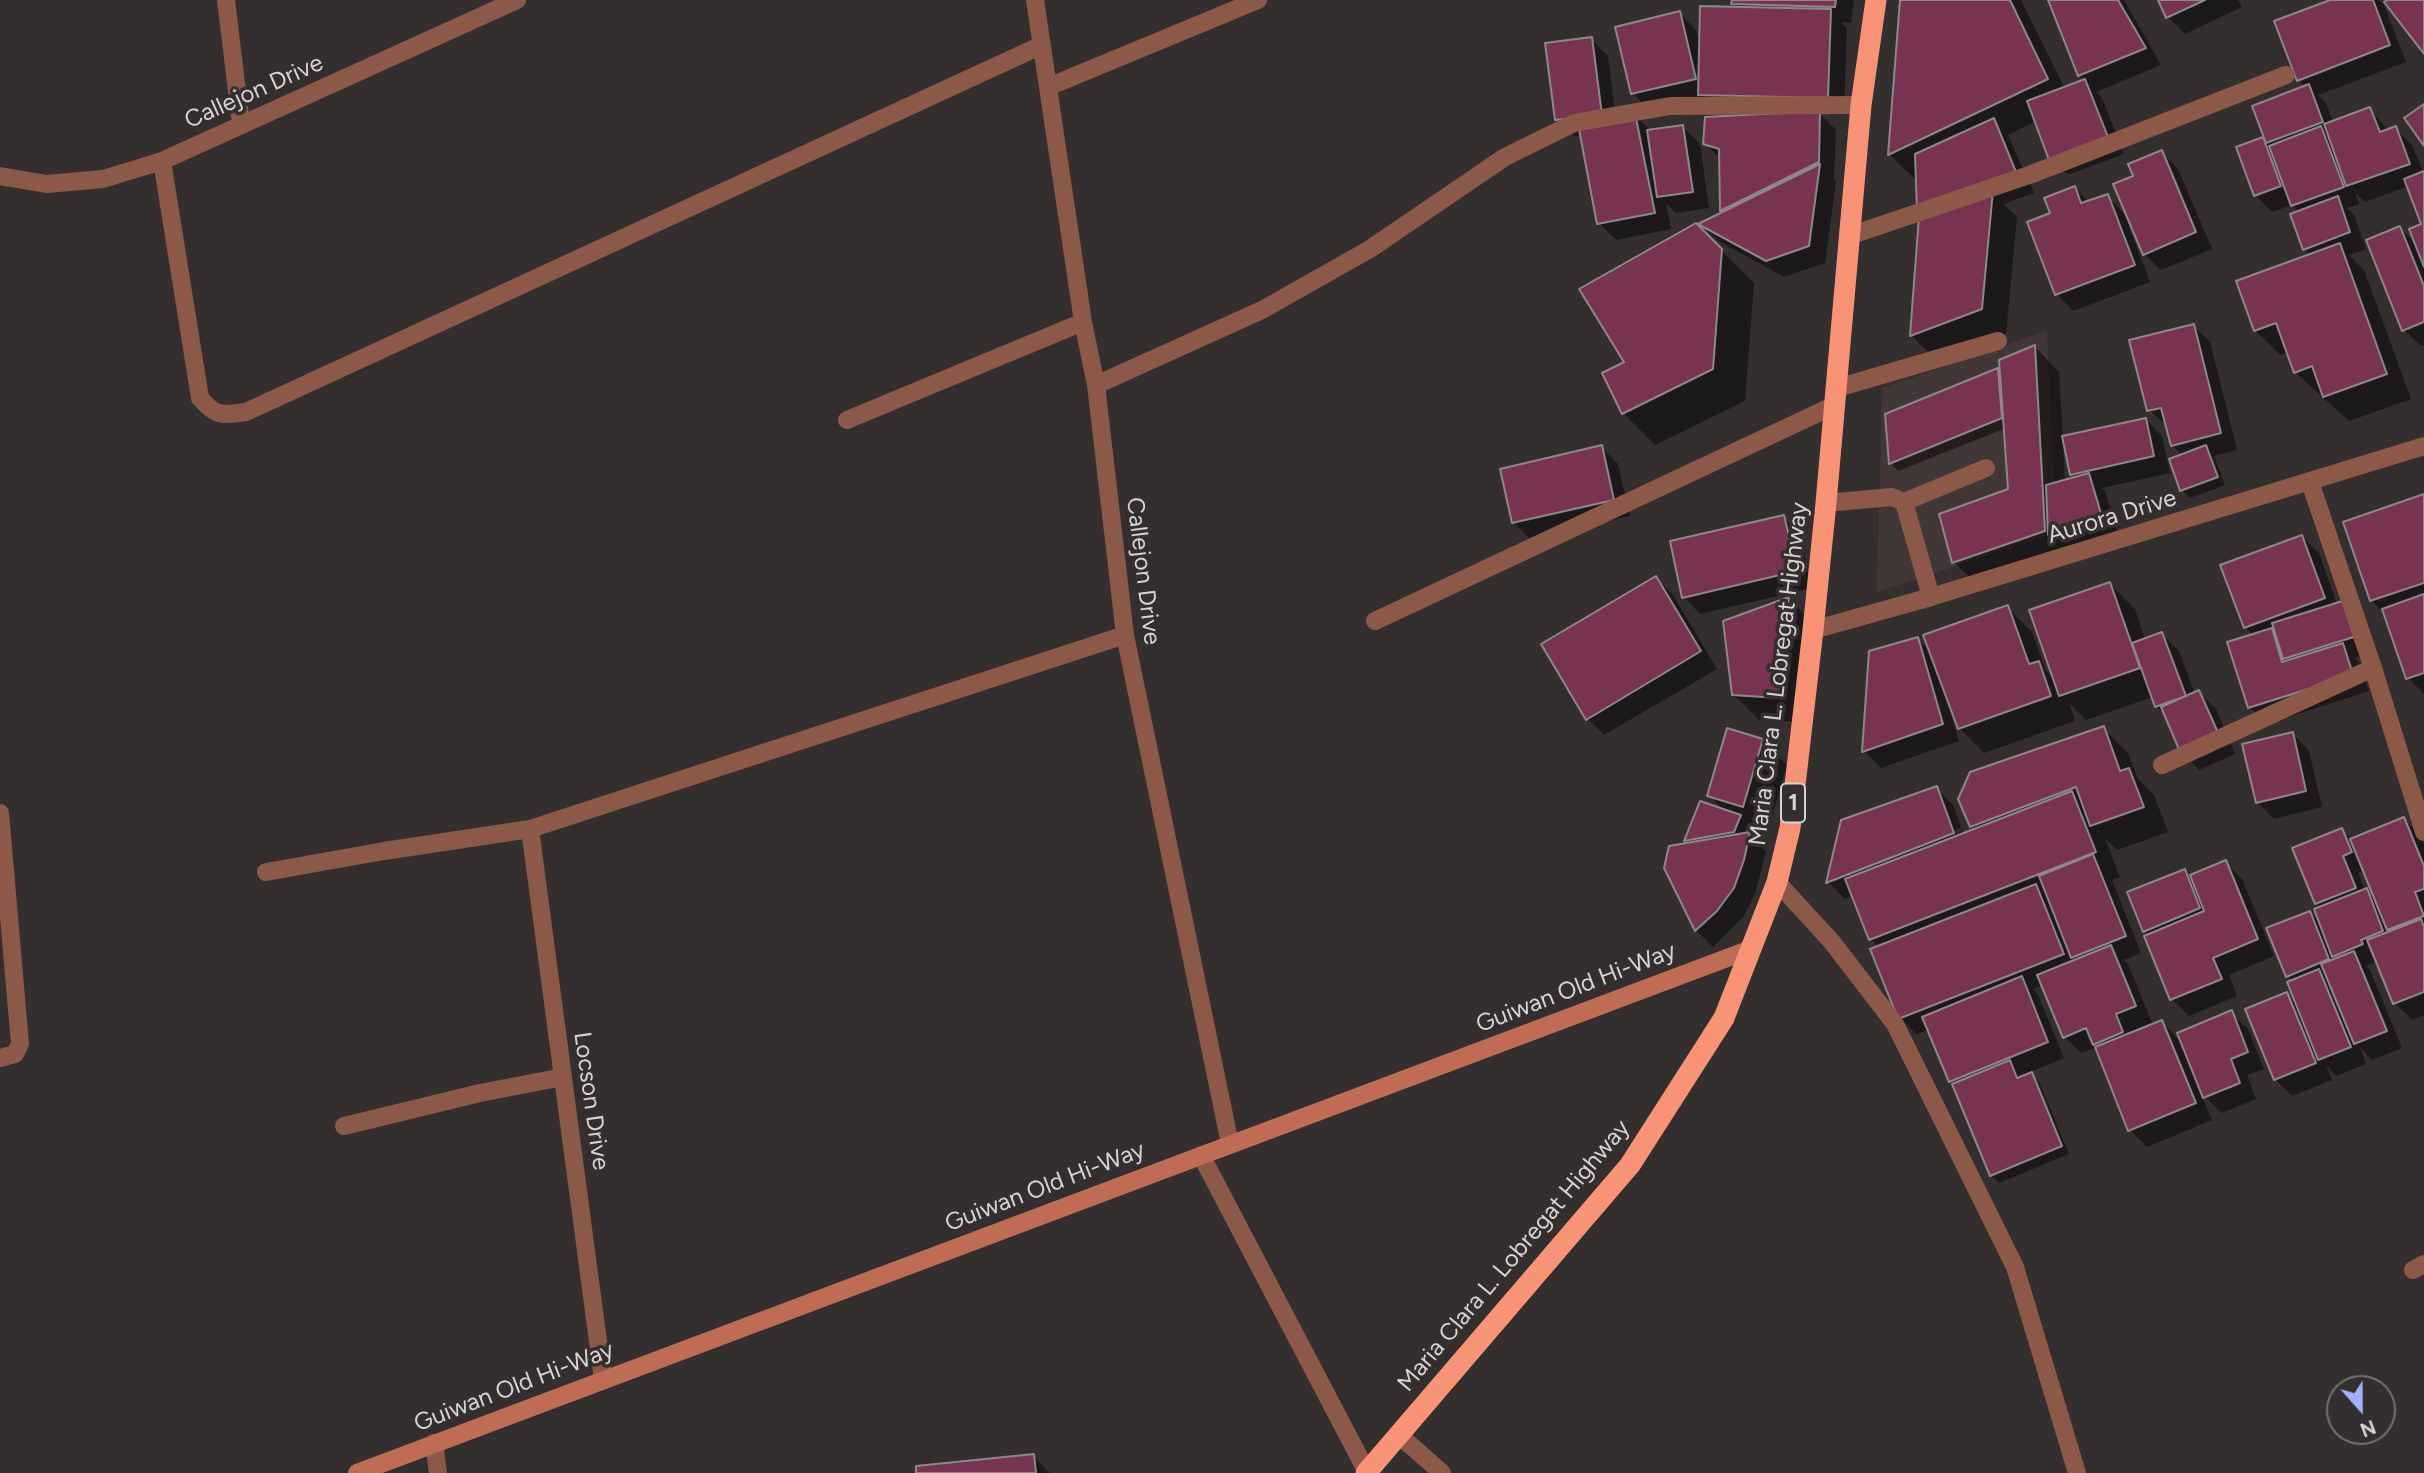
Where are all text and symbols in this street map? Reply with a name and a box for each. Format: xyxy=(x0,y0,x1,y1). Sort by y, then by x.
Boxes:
street label: Callejon Drive xyxy=(180,49,328,135)
street label: Aurora Drive xyxy=(2044,484,2180,550)
street label: Callejon Drive xyxy=(1120,496,1166,646)
street label: Maria Clara L. Lobregat Highway xyxy=(1744,501,1814,847)
road number: 1 xyxy=(1781,783,1805,822)
street label: Guiwan Old Hi-Way xyxy=(1472,937,1680,1039)
street label: Locson Drive xyxy=(567,1030,615,1172)
street label: Maria Clara L. Lobregat Highway xyxy=(1392,1114,1636,1398)
street label: Guiwan Old Hi-Way xyxy=(941,1136,1149,1238)
street label: Guiwan Old Hi-Way xyxy=(410,1336,618,1438)
north arrow xyxy=(2326,1375,2396,1445)
text: N xyxy=(2357,1415,2379,1442)

